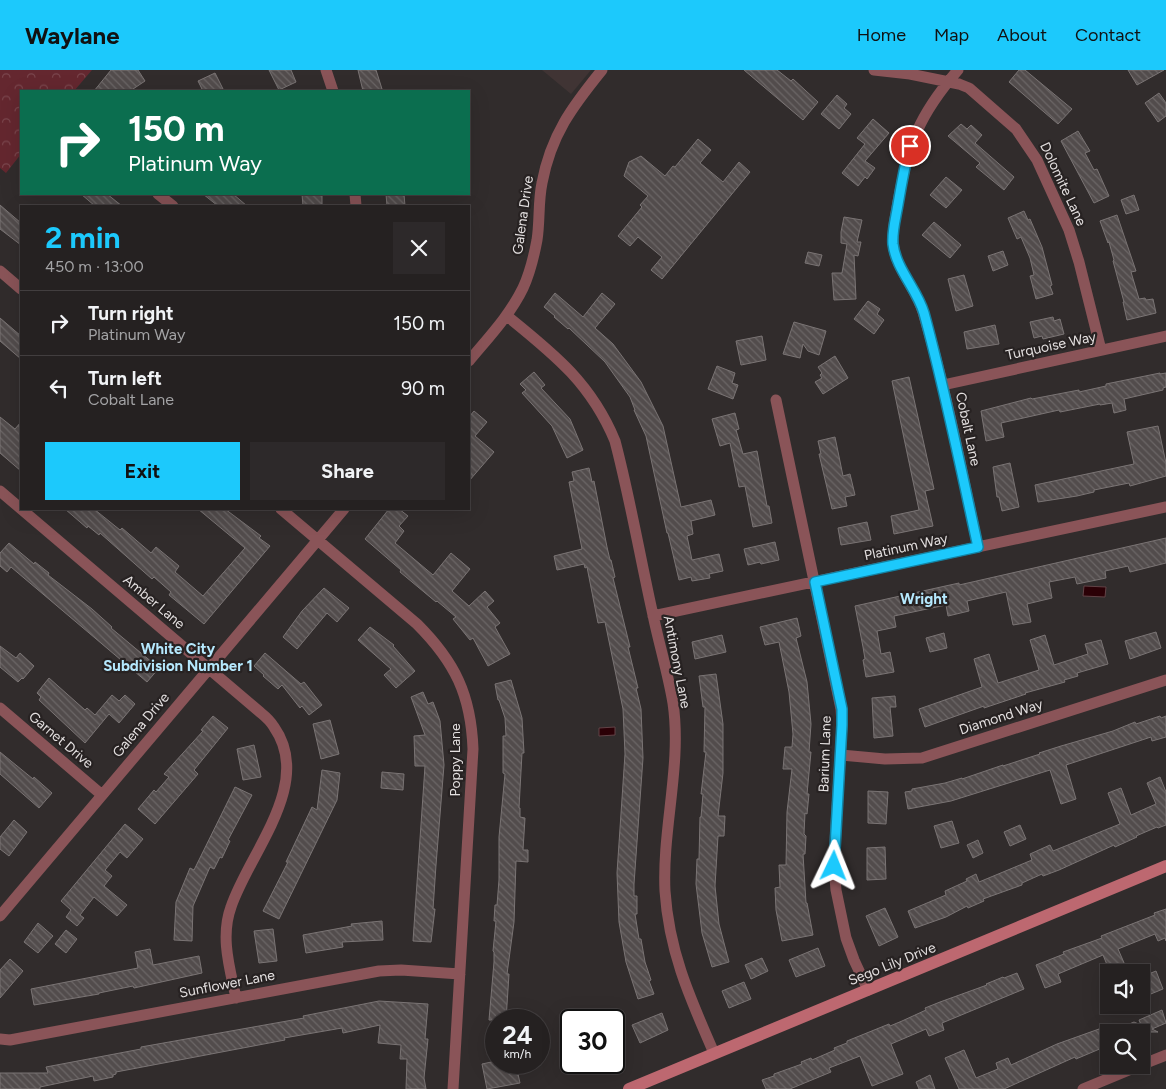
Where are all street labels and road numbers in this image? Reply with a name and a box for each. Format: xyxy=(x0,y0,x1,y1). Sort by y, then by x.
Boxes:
street label: Dolomite Lane xyxy=(1036,139,1090,229)
street label: Galena Drive xyxy=(509,174,537,255)
street label: Turquoise Way xyxy=(1004,328,1098,364)
street label: Cobalt Lane xyxy=(952,390,984,468)
street label: Platinum Way xyxy=(863,530,950,564)
street label: Amber Lane xyxy=(120,571,189,633)
street label: Antimony Lane xyxy=(660,614,694,710)
street label: Galena Drive xyxy=(109,689,173,761)
street label: Diamond Way xyxy=(957,695,1045,738)
street label: Garnet Drive xyxy=(25,708,97,772)
street label: Barium Lane xyxy=(815,715,835,793)
street label: Poppy Lane xyxy=(447,723,464,797)
street label: Sego Lily Drive xyxy=(846,939,939,989)
street label: Sunflower Lane xyxy=(178,966,277,1002)

